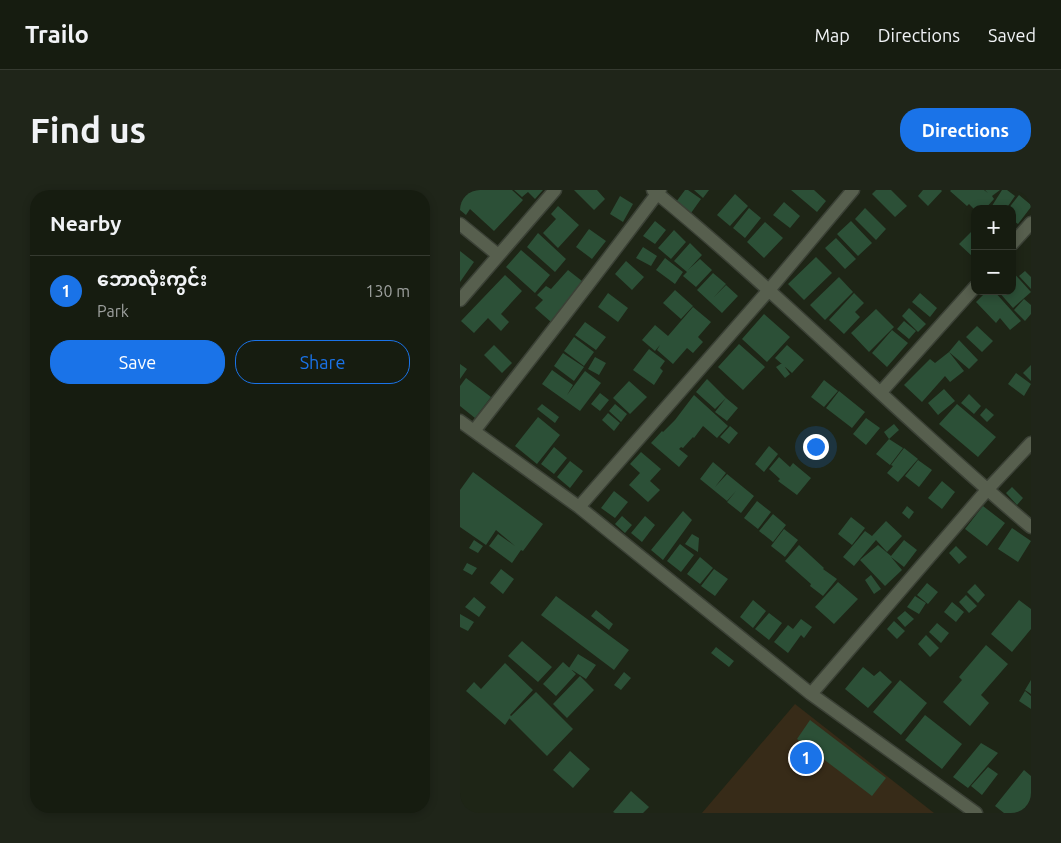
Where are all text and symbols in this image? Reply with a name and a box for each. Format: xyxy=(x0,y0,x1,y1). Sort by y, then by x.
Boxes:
text: Trailo xyxy=(25,21,89,48)
text: Map xyxy=(814,25,850,45)
text: Directions xyxy=(878,25,960,45)
text: Saved xyxy=(988,25,1036,45)
button: Directions xyxy=(900,108,1031,152)
text: Find us xyxy=(30,110,146,150)
map controls xyxy=(971,205,1016,295)
button: + xyxy=(971,205,1016,250)
text: Nearby xyxy=(50,211,121,235)
button: − xyxy=(971,250,1016,295)
text: ဘောလုံးကွင်း xyxy=(97,268,207,290)
text: 1 xyxy=(61,282,71,300)
text: 130 m xyxy=(365,282,410,300)
text: Park xyxy=(97,302,129,320)
button: Save xyxy=(50,340,225,384)
button: Share xyxy=(235,340,410,384)
your location xyxy=(803,434,829,460)
pin: 1 xyxy=(790,739,822,777)

